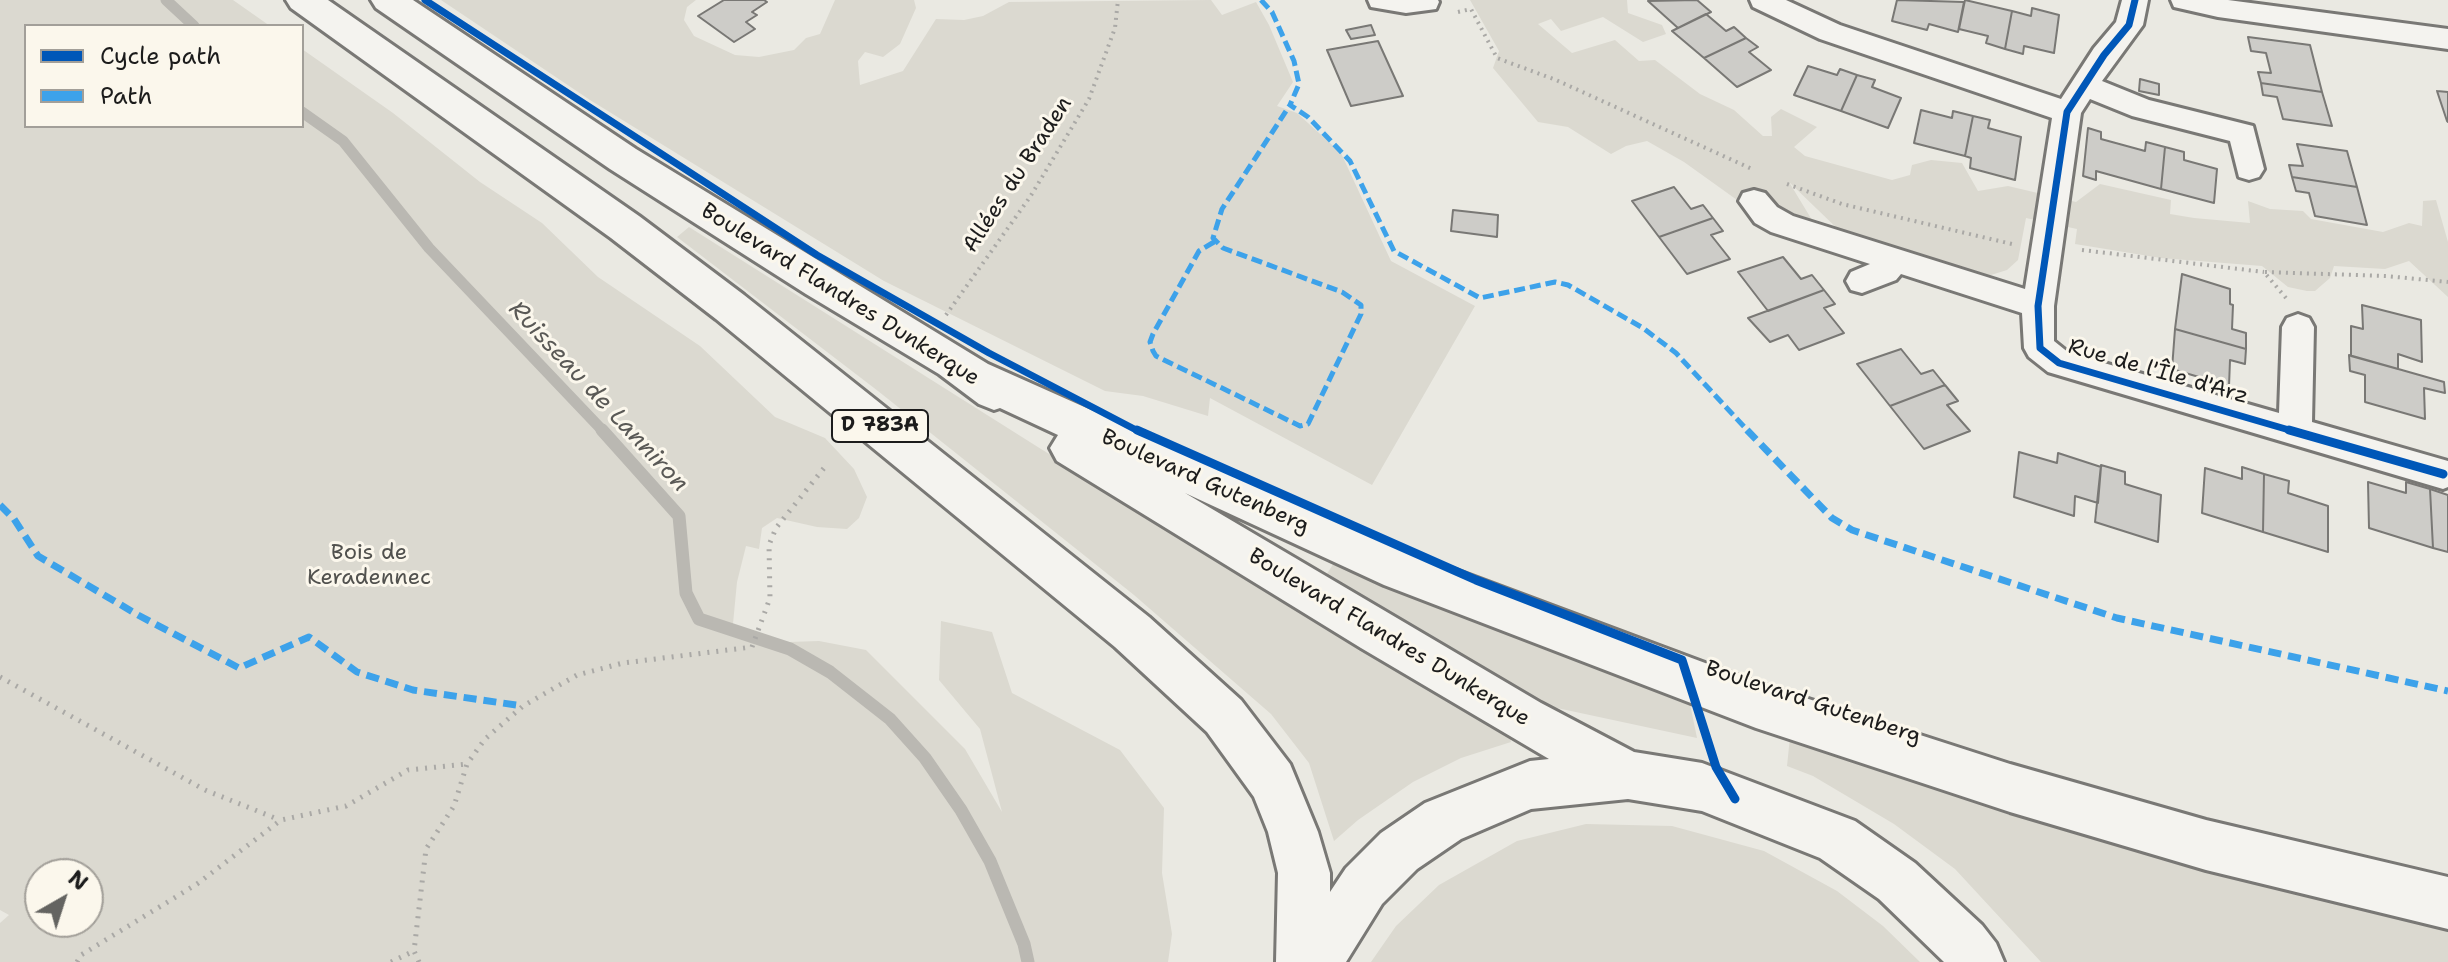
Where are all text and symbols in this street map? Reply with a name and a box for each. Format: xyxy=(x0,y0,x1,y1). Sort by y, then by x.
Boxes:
legend xyxy=(24,24,304,128)
text: Cycle path xyxy=(100,40,221,72)
text: Path xyxy=(100,80,152,112)
street label: Allées du Braden xyxy=(958,92,1078,258)
street label: Boulevard Flandres Dunkerque xyxy=(696,198,984,392)
water label: Ruisseau de Lanniron xyxy=(502,296,694,498)
street label: Rue de l'Île d'Arz xyxy=(2065,334,2251,410)
road number: D 783A xyxy=(832,410,928,442)
street label: Boulevard Gutenberg xyxy=(1097,424,1313,540)
park label: Bois de Keradennec xyxy=(307,540,431,592)
street label: Boulevard Flandres Dunkerque xyxy=(1244,543,1534,733)
street label: Boulevard Gutenberg xyxy=(1702,656,1924,750)
north arrow xyxy=(24,858,104,938)
text: N xyxy=(62,864,94,897)

